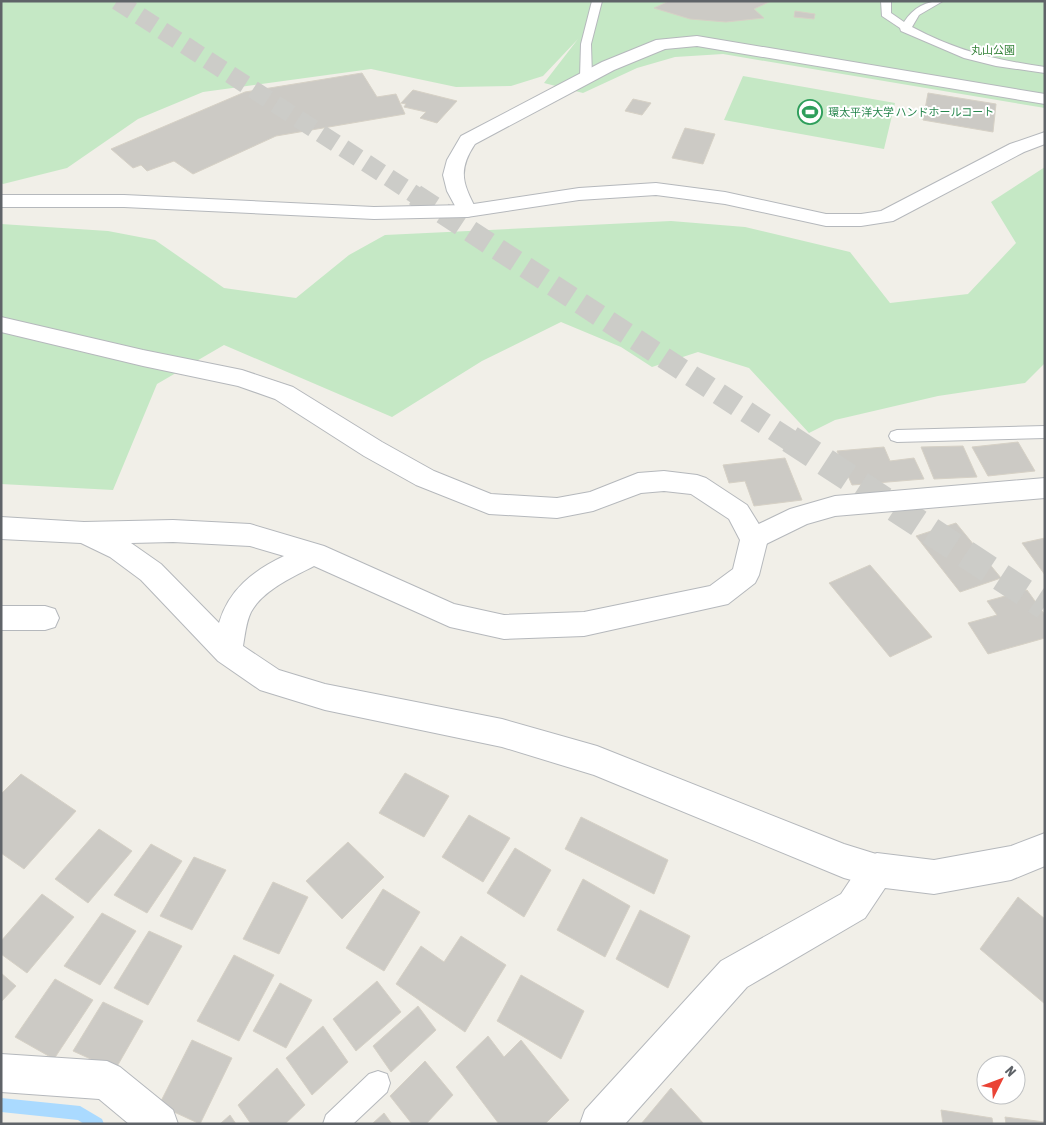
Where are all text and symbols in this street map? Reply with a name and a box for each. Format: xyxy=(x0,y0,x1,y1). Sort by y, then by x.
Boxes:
park label: 丸山公園 xyxy=(971,44,1015,56)
sports icon: 環太平洋大学 ハンドホールコート xyxy=(797,99,823,125)
place label: 環太平洋大学 ハンドホールコート xyxy=(828,106,994,118)
north arrow xyxy=(976,1055,1026,1105)
text: N xyxy=(1002,1063,1019,1080)

